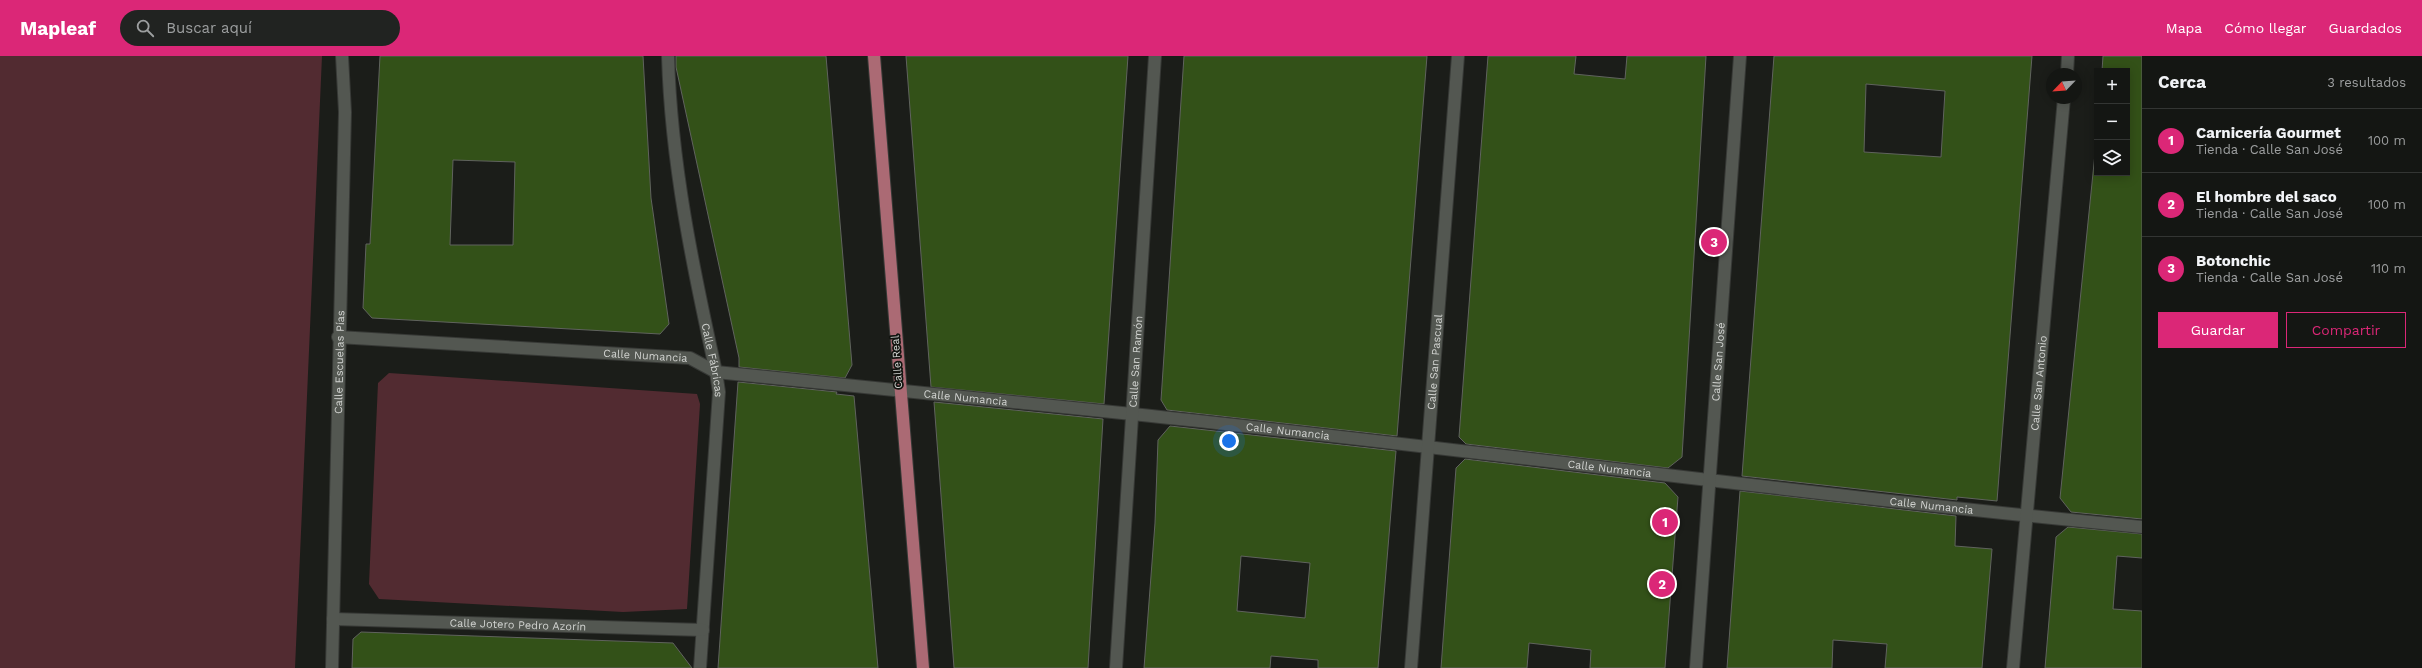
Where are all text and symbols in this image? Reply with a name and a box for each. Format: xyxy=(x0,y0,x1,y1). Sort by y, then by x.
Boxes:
search box xyxy=(120,10,400,46)
text: Mapleaf xyxy=(20,17,96,40)
icon: search xyxy=(134,17,156,39)
text: Buscar aquí xyxy=(166,19,252,37)
text: Mapa xyxy=(2166,20,2202,36)
text: Cómo llegar xyxy=(2224,20,2307,36)
text: Guardados xyxy=(2329,20,2402,36)
north arrow xyxy=(2046,68,2082,104)
map controls xyxy=(2094,68,2130,176)
button: + xyxy=(2094,68,2130,104)
text: Cerca xyxy=(2158,72,2206,92)
text: 3 resultados xyxy=(2327,75,2406,90)
button: − xyxy=(2094,104,2130,140)
text: Carnicería Gourmet xyxy=(2196,124,2341,142)
text: 1 xyxy=(2168,133,2174,148)
text: 100 m xyxy=(2368,133,2406,148)
button: layers xyxy=(2094,140,2130,176)
text: Tienda · Calle San José xyxy=(2196,142,2343,157)
text: El hombre del saco xyxy=(2196,188,2337,206)
text: 2 xyxy=(2167,197,2175,212)
text: 100 m xyxy=(2368,197,2406,212)
text: Tienda · Calle San José xyxy=(2196,206,2343,221)
pin: 3 xyxy=(1701,227,1727,257)
text: Botonchic xyxy=(2196,252,2271,270)
text: 3 xyxy=(2167,261,2175,276)
text: 110 m xyxy=(2371,261,2406,276)
text: Tienda · Calle San José xyxy=(2196,270,2343,285)
street label: Calle Escuelas Pías xyxy=(331,310,347,414)
button: Guardar xyxy=(2158,312,2278,348)
button: Compartir xyxy=(2286,312,2406,348)
street label: Calle San Pascual xyxy=(1424,313,1445,410)
street label: Calle San Ramón xyxy=(1126,315,1145,408)
street label: Calle Fábricas xyxy=(699,322,726,398)
street label: Calle San José xyxy=(1709,322,1727,402)
street label: Calle Real xyxy=(889,334,905,389)
street label: Calle San Antonio xyxy=(2028,335,2049,431)
street label: Calle Numancia xyxy=(603,346,688,364)
street label: Calle Numancia xyxy=(923,387,1008,408)
street label: Calle Numancia xyxy=(1245,420,1330,442)
your location xyxy=(1219,431,1239,451)
street label: Calle Numancia xyxy=(1567,457,1652,480)
street label: Calle Numancia xyxy=(1889,494,1974,516)
pin: 1 xyxy=(1652,507,1678,537)
pin: 2 xyxy=(1649,569,1675,599)
street label: Calle Jotero Pedro Azorín xyxy=(449,616,586,633)

